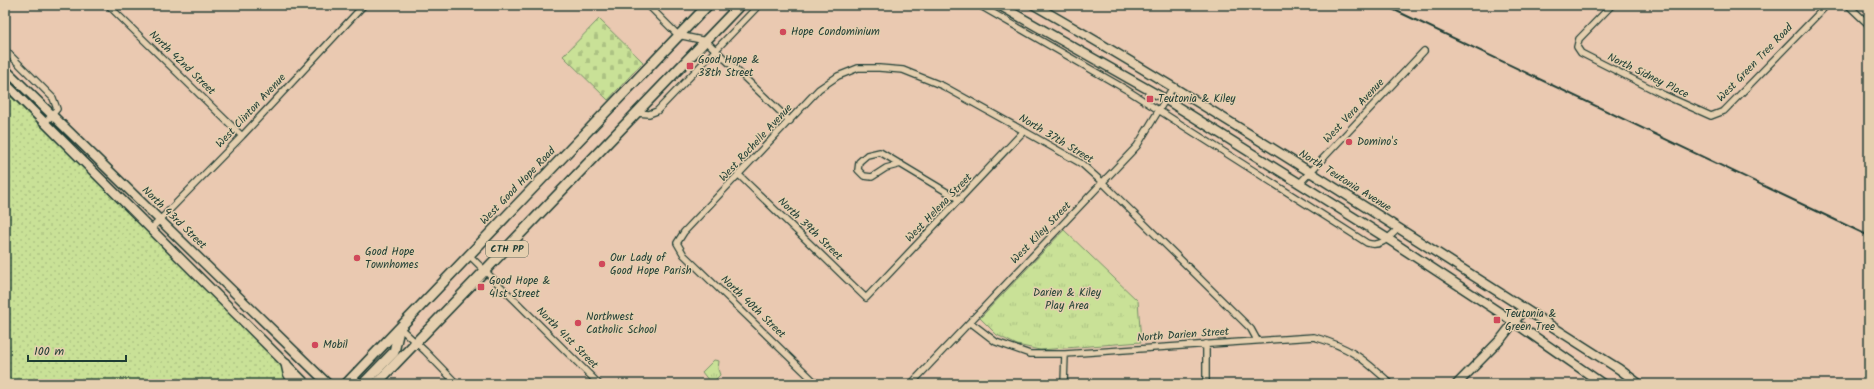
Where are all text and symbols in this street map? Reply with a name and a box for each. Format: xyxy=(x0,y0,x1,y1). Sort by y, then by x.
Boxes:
street label: West Green Tree Road xyxy=(1713,19,1798,106)
place label: Hope Condominium xyxy=(791,23,880,41)
street label: North 42nd Street xyxy=(145,26,220,100)
marker: Hope Condominium xyxy=(778,27,788,37)
street label: North Sidney Place xyxy=(1604,48,1692,104)
place label: Good Hope & 38th Street xyxy=(698,51,760,82)
marker: Good Hope & 38th Street xyxy=(685,61,695,71)
street label: West Clinton Avenue xyxy=(211,70,291,152)
street label: West Vera Avenue xyxy=(1319,74,1389,148)
place label: Teutonia & Kiley xyxy=(1158,90,1236,108)
marker: Teutonia & Kiley xyxy=(1145,94,1155,104)
street label: West Rochelle Avenue xyxy=(715,100,797,186)
street label: North 37th Street xyxy=(1015,110,1097,169)
place label: Domino's xyxy=(1357,133,1398,151)
marker: Domino's xyxy=(1344,137,1354,147)
street label: West Good Hope Road xyxy=(476,143,560,229)
street label: North Teutonia Avenue xyxy=(1295,145,1395,217)
street label: West Helena Street xyxy=(901,169,977,247)
street label: North 43rd Street xyxy=(137,182,211,254)
street label: North 39th Street xyxy=(773,193,847,265)
street label: West Kiley Street xyxy=(1006,197,1076,268)
road number: CTH PP xyxy=(486,241,528,257)
place label: Good Hope Townhomes xyxy=(365,243,419,274)
place label: Our Lady of Good Hope Parish xyxy=(610,249,692,280)
marker: Good Hope Townhomes xyxy=(352,253,362,263)
marker: Our Lady of Good Hope Parish xyxy=(597,259,607,269)
street label: North 40th Street xyxy=(716,271,790,343)
place label: Good Hope & 41st Street xyxy=(489,272,551,303)
marker: Good Hope & 41st Street xyxy=(476,282,486,292)
park label: Darien & Kiley Play Area xyxy=(1033,284,1102,315)
street label: North 41st Street xyxy=(532,303,603,374)
place label: Teutonia & Green Tree xyxy=(1505,305,1556,336)
place label: Northwest Catholic School xyxy=(586,308,657,339)
marker: Teutonia & Green Tree xyxy=(1492,315,1502,325)
marker: Northwest Catholic School xyxy=(573,318,583,328)
street label: North Darien Street xyxy=(1136,323,1230,347)
place label: Mobil xyxy=(323,336,348,354)
scale bar xyxy=(28,337,126,363)
marker: Mobil xyxy=(310,340,320,350)
text: 100 m xyxy=(34,342,65,361)

